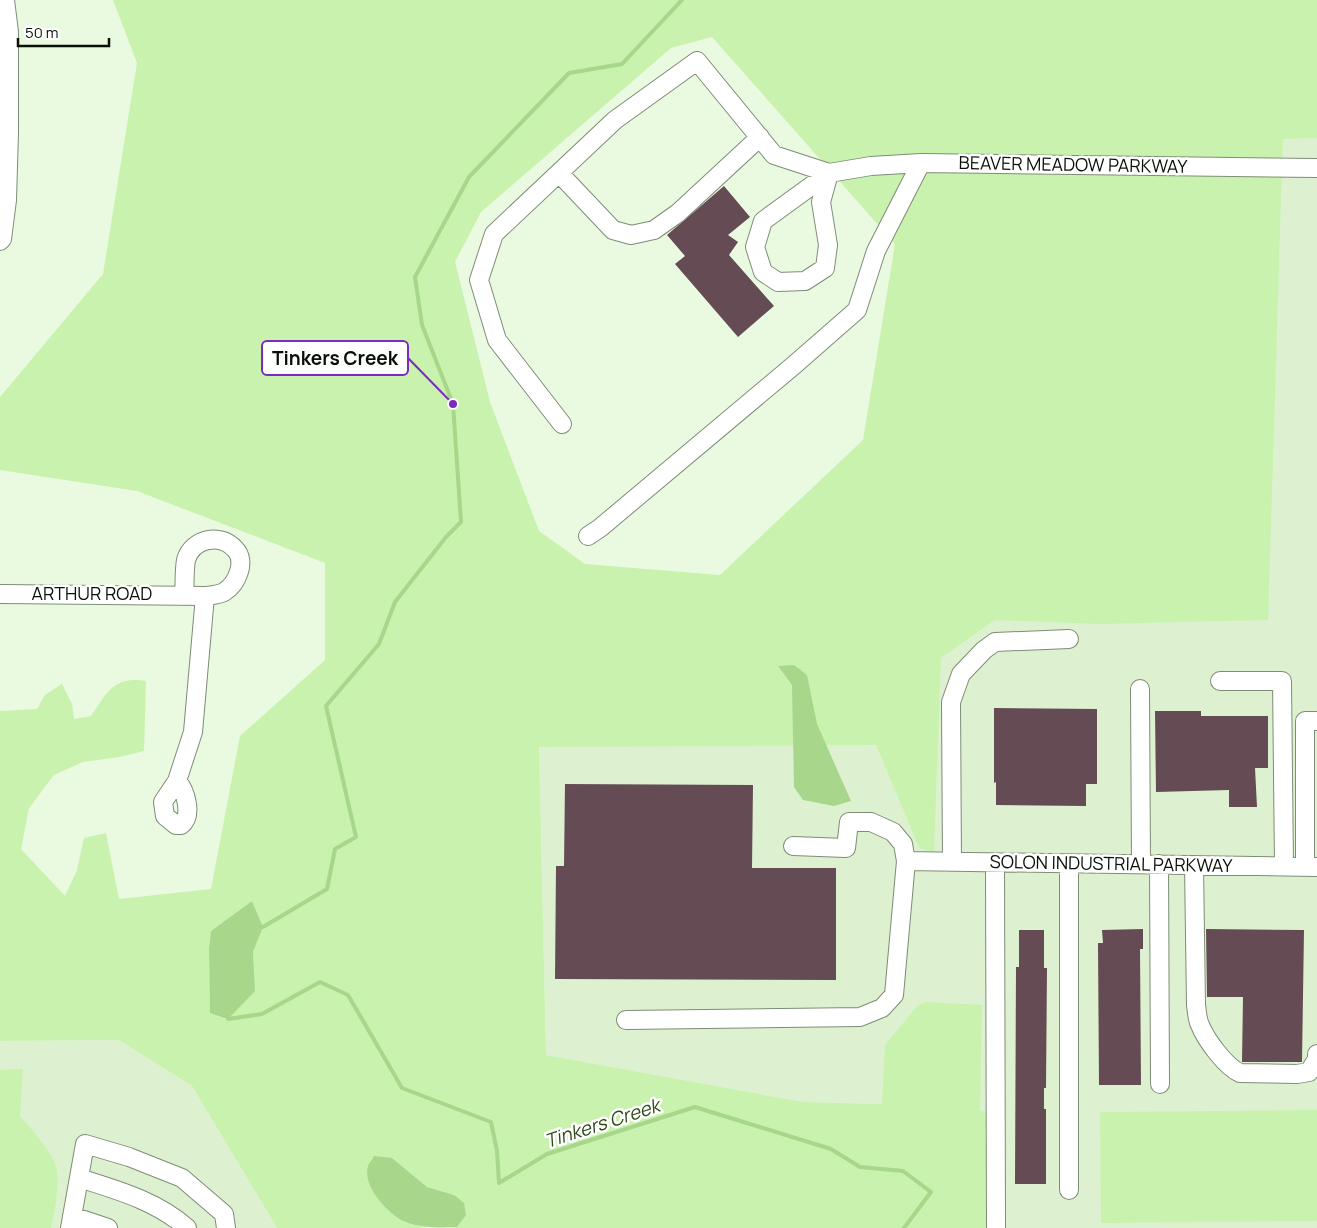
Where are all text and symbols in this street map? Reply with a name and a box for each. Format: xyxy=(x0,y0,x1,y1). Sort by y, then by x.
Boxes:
scale bar xyxy=(18,15,109,47)
text: 50 m xyxy=(25,22,59,43)
street label: BEAVER MEADOW PARKWAY xyxy=(959,150,1189,178)
callout: Tinkers Creek xyxy=(262,341,408,375)
text: Tinkers Creek xyxy=(272,345,399,371)
street label: ARTHUR ROAD xyxy=(32,581,152,605)
street label: SOLON INDUSTRIAL PARKWAY xyxy=(990,849,1233,877)
water label: Tinkers Creek xyxy=(541,1091,665,1154)

